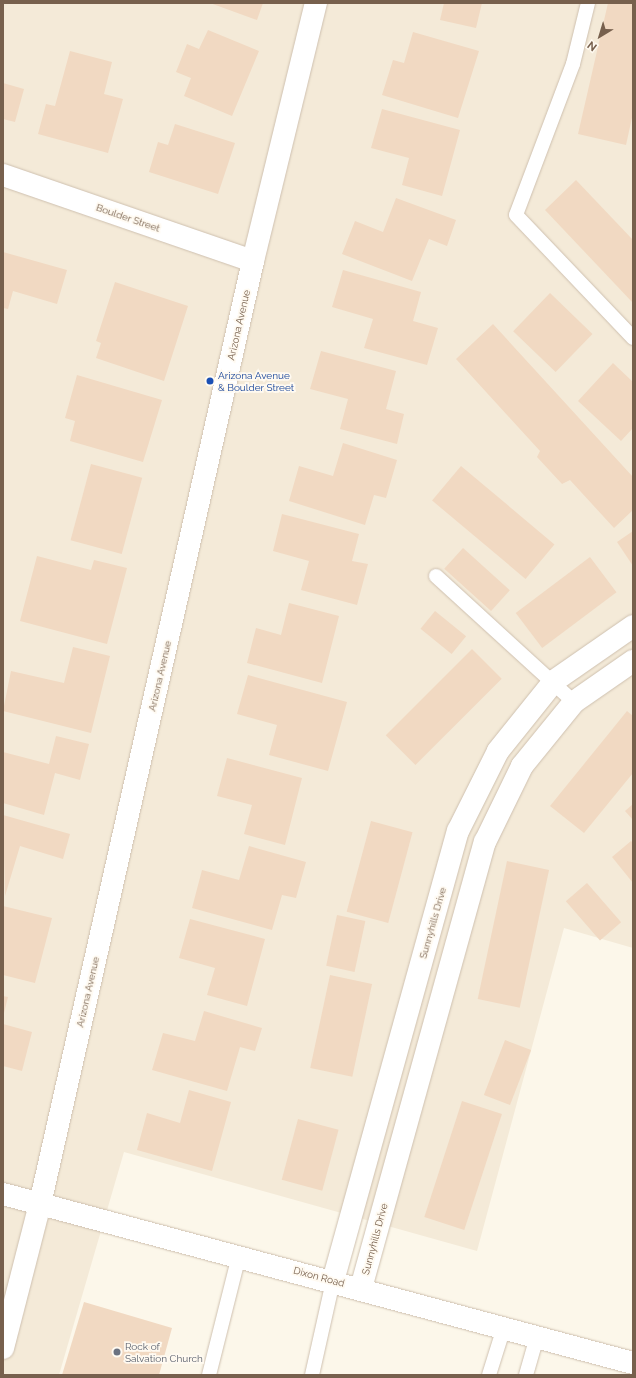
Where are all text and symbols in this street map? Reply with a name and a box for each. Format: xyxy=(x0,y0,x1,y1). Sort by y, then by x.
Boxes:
north arrow xyxy=(580,16,620,56)
text: N xyxy=(585,38,600,54)
street label: Boulder Street xyxy=(94,201,162,235)
street label: Arizona Avenue xyxy=(225,289,253,361)
place label: Arizona Avenue & Boulder Street xyxy=(218,369,294,392)
marker: Arizona Avenue & Boulder Street xyxy=(205,376,215,386)
street label: Arizona Avenue xyxy=(146,640,174,712)
street label: Sunnyhills Drive xyxy=(417,886,449,960)
street label: Arizona Avenue xyxy=(74,956,102,1028)
street label: Sunnyhills Drive xyxy=(360,1202,390,1276)
street label: Dixon Road xyxy=(292,1264,346,1290)
place label: Rock of Salvation Church xyxy=(125,1340,203,1364)
marker: Rock of Salvation Church xyxy=(112,1347,122,1357)

